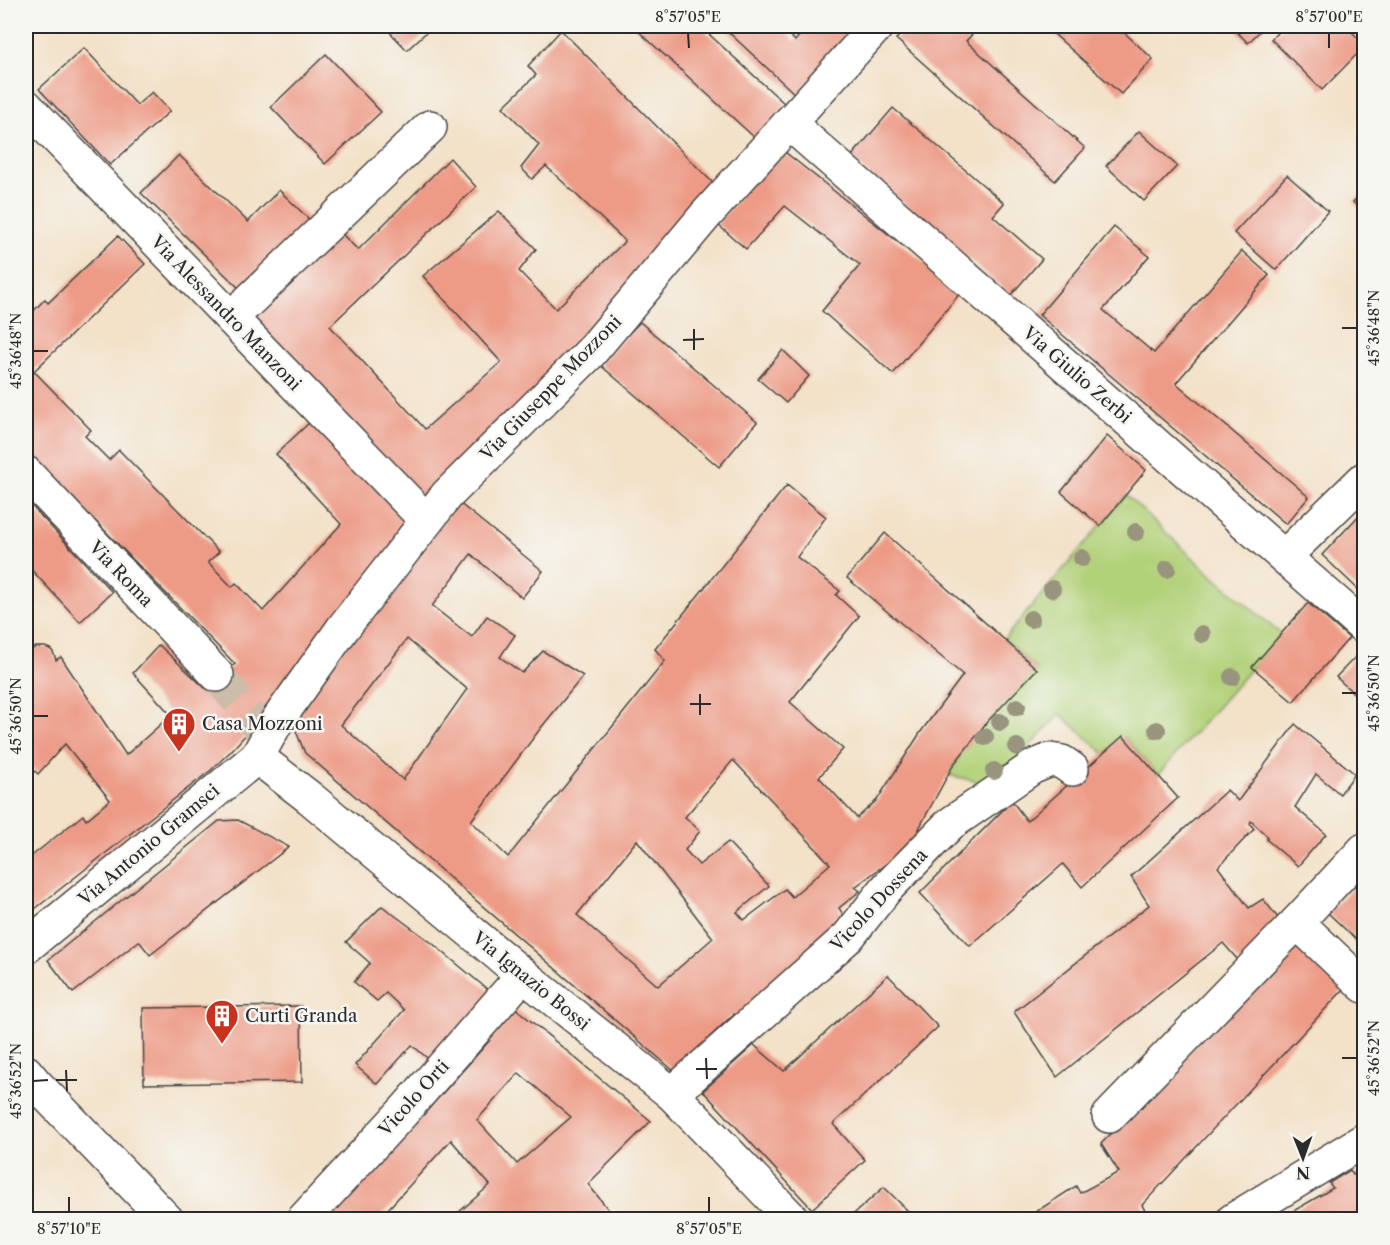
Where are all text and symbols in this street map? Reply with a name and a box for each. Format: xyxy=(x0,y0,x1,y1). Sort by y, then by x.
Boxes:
text: 8°57'05"E xyxy=(655,7,721,26)
text: 8°57'00"E xyxy=(1295,7,1363,26)
street label: Via Alessandro Manzoni xyxy=(145,230,306,395)
text: 45°36'48"N xyxy=(1364,290,1383,366)
street label: Via Giuseppe Mozzoni xyxy=(475,310,627,466)
text: 45°36'48"N xyxy=(6,313,25,389)
street label: Via Giulio Zerbi xyxy=(1018,321,1136,428)
street label: Via Roma xyxy=(84,536,158,612)
text: 45°36'50"N xyxy=(1364,654,1383,732)
text: 45°36'50"N xyxy=(6,677,25,755)
building icon: Casa Mozzoni xyxy=(161,706,197,753)
place label: Casa Mozzoni xyxy=(202,713,323,735)
street label: Via Antonio Gramsci xyxy=(73,779,224,911)
street label: Vicolo Dossena xyxy=(825,844,932,957)
street label: Via Ignazio Bossi xyxy=(467,926,595,1035)
building icon: Curti Granda xyxy=(204,998,240,1045)
place label: Curti Granda xyxy=(245,1005,358,1027)
text: 45°36'52"N xyxy=(1364,1020,1383,1096)
text: 45°36'52"N xyxy=(6,1043,25,1119)
street label: Vicolo Orti xyxy=(374,1055,454,1141)
north arrow xyxy=(1273,1128,1333,1188)
text: N xyxy=(1296,1163,1310,1183)
text: 8°57'10"E xyxy=(37,1219,101,1238)
text: 8°57'05"E xyxy=(676,1219,742,1238)

